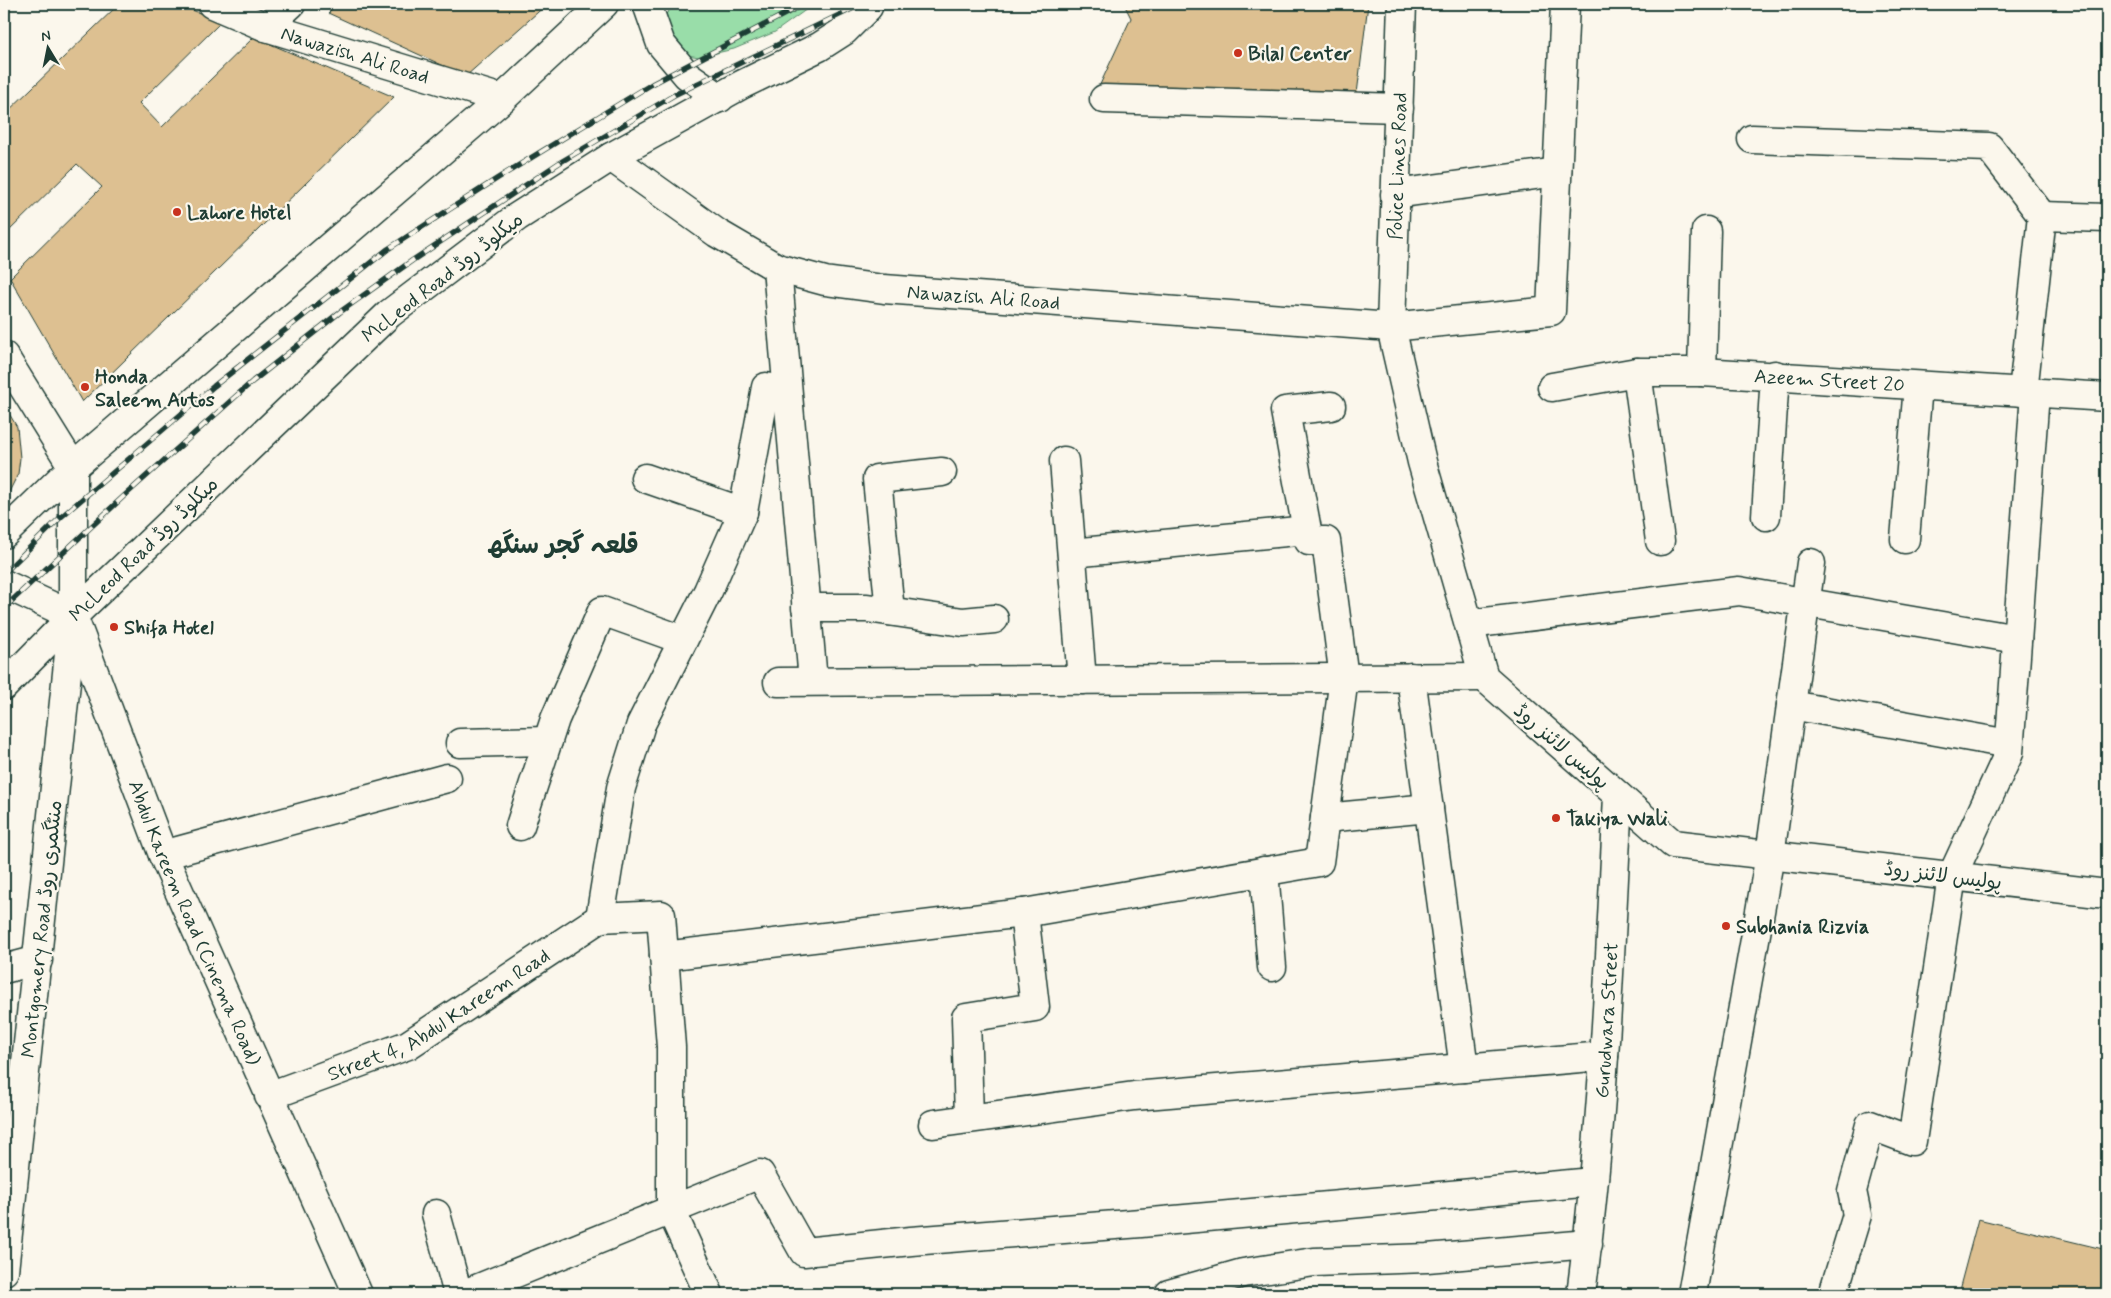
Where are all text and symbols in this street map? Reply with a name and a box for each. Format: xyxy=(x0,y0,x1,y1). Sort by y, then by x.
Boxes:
street label: Nawazish Ali Road xyxy=(277,20,432,91)
north arrow xyxy=(22,22,72,72)
text: N xyxy=(40,27,52,46)
place label: Bilal Center xyxy=(1248,41,1352,68)
marker: Bilal Center xyxy=(1232,47,1244,59)
street label: Police Lines Road xyxy=(1382,92,1415,240)
place label: Lahore Hotel xyxy=(187,200,291,227)
marker: Lahore Hotel xyxy=(171,206,183,218)
street label: McLeod Road میکلوڈ روڈ xyxy=(357,207,529,350)
street label: Nawazish Ali Road xyxy=(906,279,1061,317)
street label: Azeem Street 20 xyxy=(1753,363,1906,399)
place label: Honda Saleem Autos xyxy=(95,364,215,414)
marker: Honda Saleem Autos xyxy=(79,381,91,393)
street label: McLeod Road میکلوڈ روڈ xyxy=(63,472,225,629)
district label: قلعہ گجر سنگھ xyxy=(487,529,639,563)
place label: Shifa Hotel xyxy=(124,615,214,642)
marker: Shifa Hotel xyxy=(108,621,120,633)
street label: پولیس لائنز روڈ xyxy=(1507,698,1615,796)
street label: Abdul Kareem Road (Cinema Road) xyxy=(121,777,267,1070)
street label: Montgomery Road منٹگمری روڈ xyxy=(16,799,69,1059)
place label: Takiya Wali xyxy=(1566,806,1668,833)
marker: Takiya Wali xyxy=(1550,812,1562,824)
street label: پولیس لائنز روڈ xyxy=(1882,856,2003,897)
place label: Subhania Rizvia xyxy=(1736,914,1869,941)
marker: Subhania Rizvia xyxy=(1720,920,1732,932)
street label: Gurudwara Street xyxy=(1589,942,1626,1099)
street label: Street 4, Abdul Kareem Road xyxy=(324,943,556,1088)

